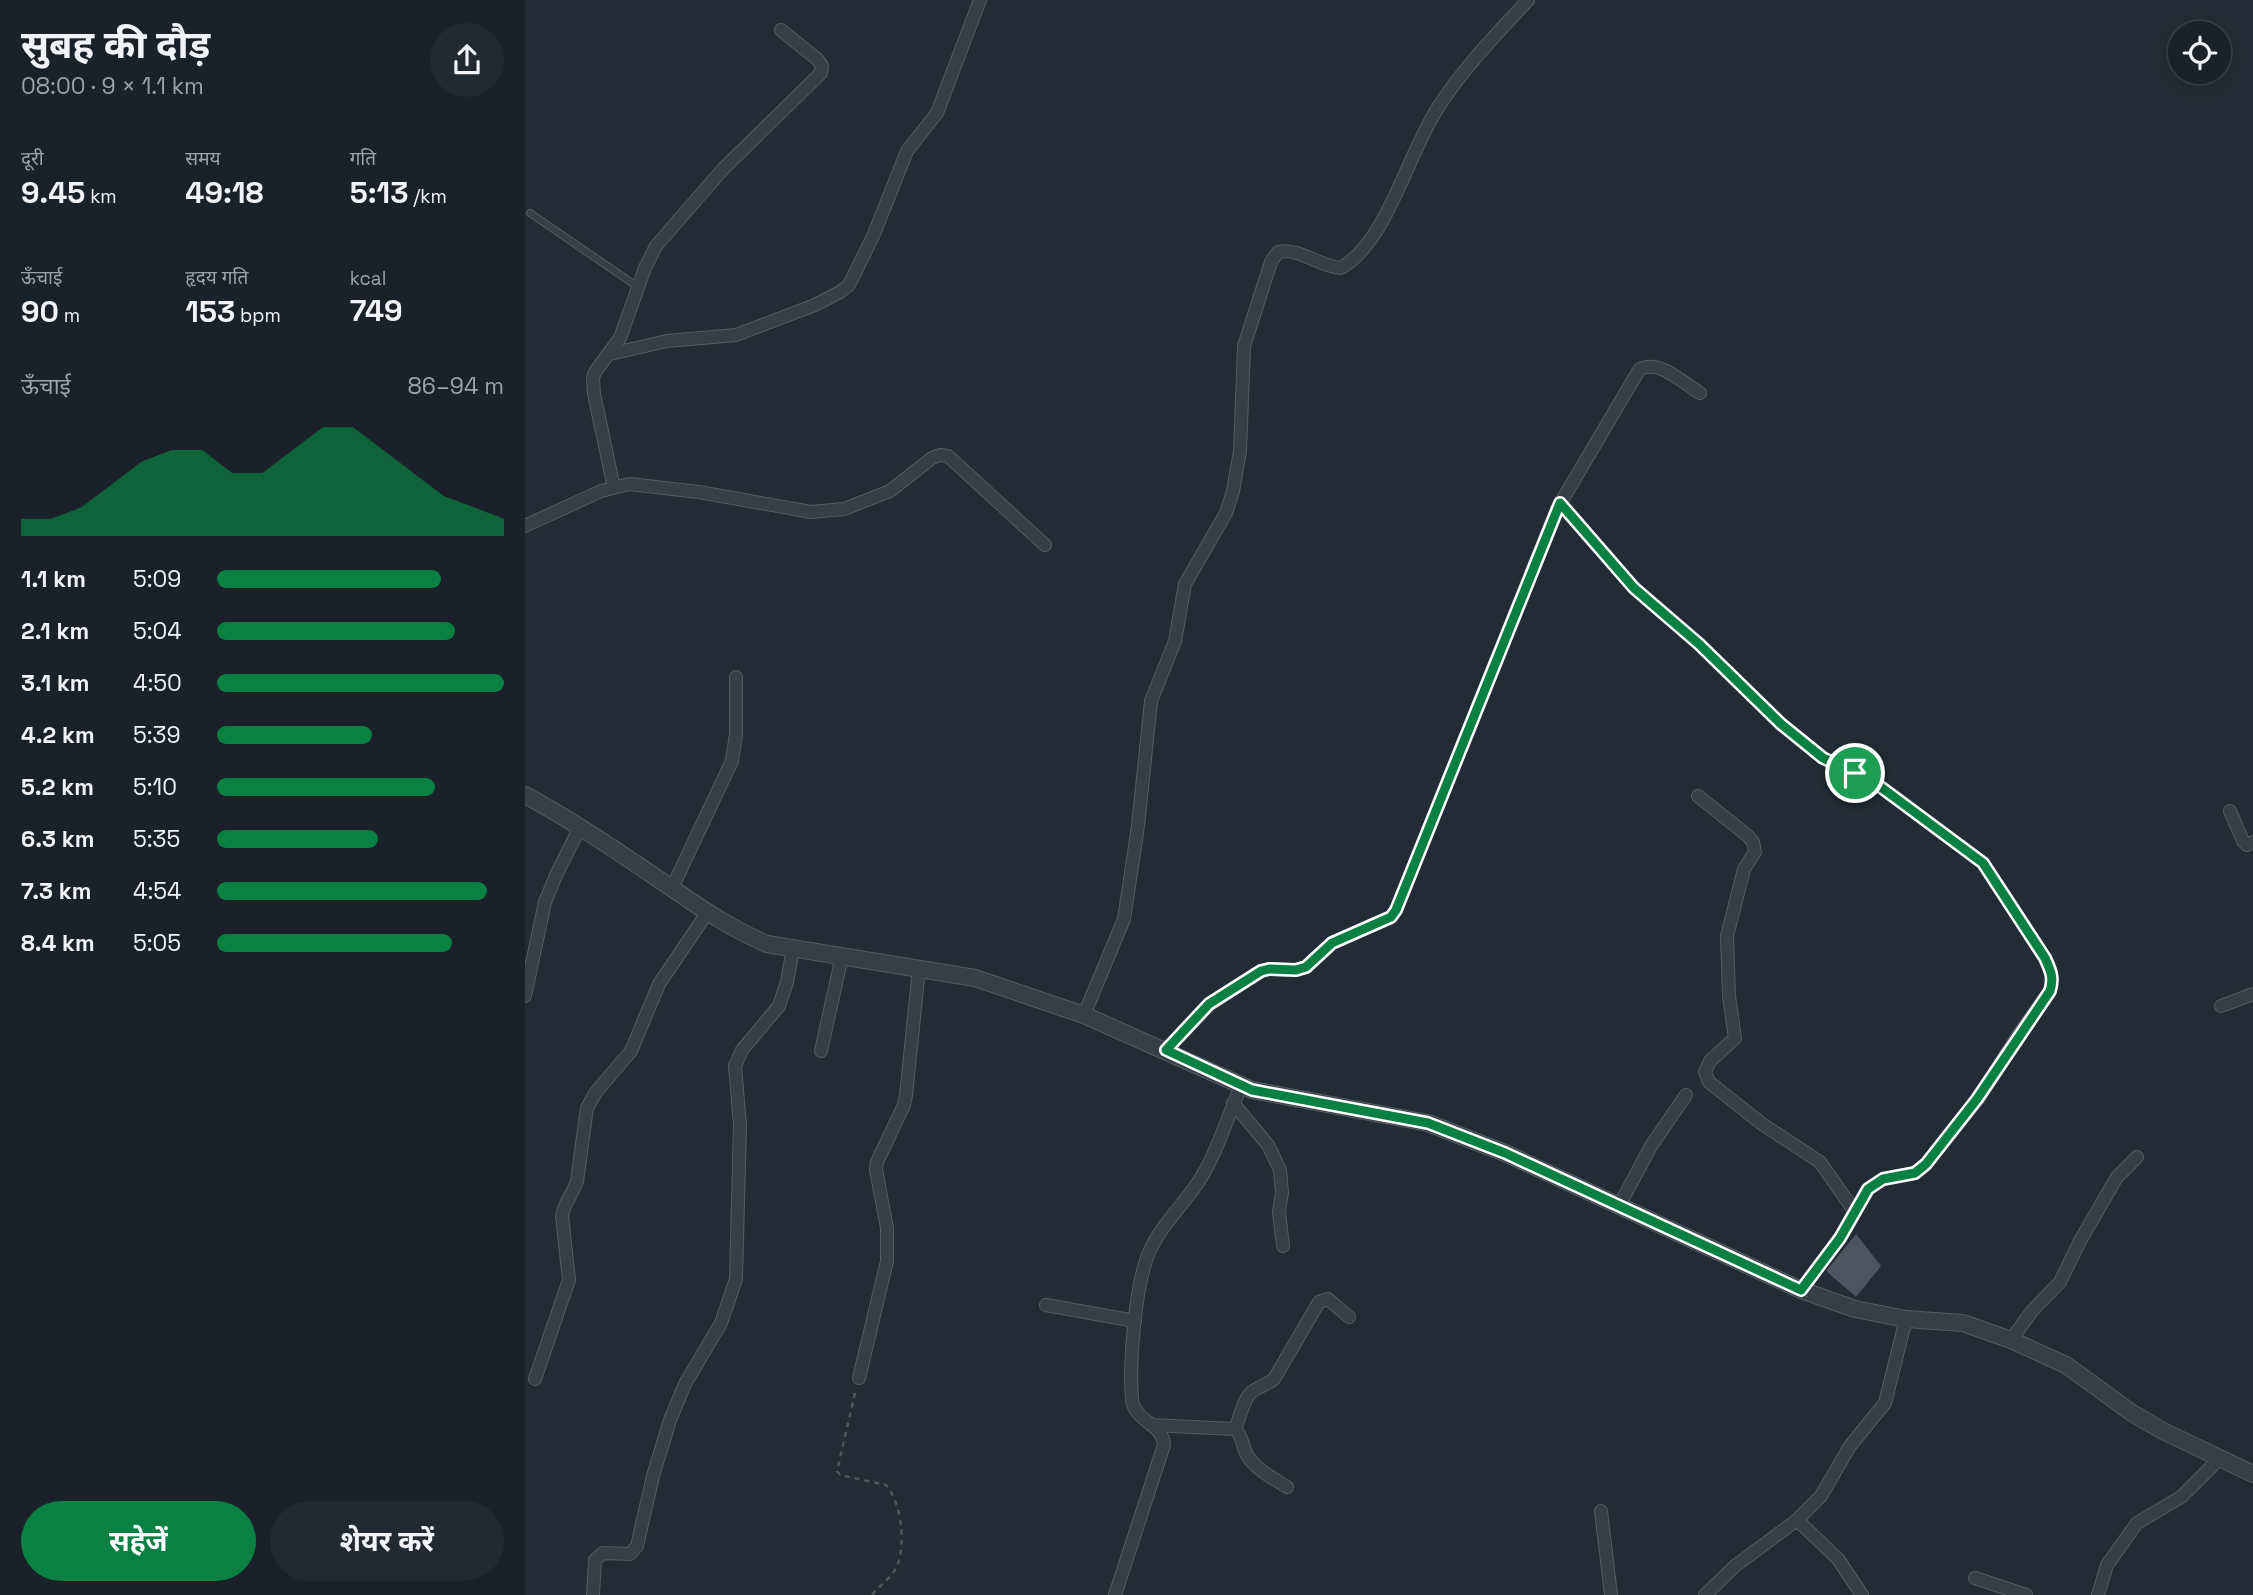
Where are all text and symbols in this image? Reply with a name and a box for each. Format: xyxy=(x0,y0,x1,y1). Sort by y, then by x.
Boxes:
text: सुबह की दौड़ xyxy=(21,21,210,69)
map controls xyxy=(2168,21,2231,84)
button: locate xyxy=(2168,21,2231,84)
button: share xyxy=(430,23,504,97)
text: 08:00 · 9 × 1.1 km xyxy=(21,71,204,101)
text: दूरी xyxy=(21,146,44,171)
text: समय xyxy=(185,146,221,171)
text: गति xyxy=(350,146,376,171)
text: 9.45 xyxy=(21,173,85,212)
text: 49:18 xyxy=(185,173,263,212)
text: 5:13 xyxy=(350,173,408,212)
text: km xyxy=(85,184,117,209)
text: /km xyxy=(408,184,447,209)
text: ऊँचाई xyxy=(21,265,62,290)
text: हृदय गति xyxy=(185,265,248,290)
text: kcal xyxy=(350,266,386,291)
text: 749 xyxy=(350,291,403,330)
text: 90 xyxy=(21,292,59,331)
text: 153 xyxy=(185,292,235,331)
text: m xyxy=(59,303,80,328)
text: bpm xyxy=(235,303,281,328)
text: ऊँचाई xyxy=(21,371,71,401)
text: 86–94 m xyxy=(407,371,504,401)
text: 1.1 km xyxy=(21,564,86,594)
text: 5:09 xyxy=(133,564,181,594)
text: 2.1 km xyxy=(21,616,89,646)
text: 5:04 xyxy=(133,616,182,646)
text: 3.1 km xyxy=(21,668,90,698)
text: 4:50 xyxy=(133,668,182,698)
text: 4.2 km xyxy=(21,720,95,750)
text: 5:39 xyxy=(133,720,181,750)
pin xyxy=(1825,743,1885,803)
icon: arrive xyxy=(1836,754,1874,792)
text: 5.2 km xyxy=(21,772,94,802)
text: 5:10 xyxy=(133,772,177,802)
text: 6.3 km xyxy=(21,824,94,854)
text: 5:35 xyxy=(133,824,180,854)
text: 7.3 km xyxy=(21,876,91,906)
text: 4:54 xyxy=(133,876,181,906)
text: 8.4 km xyxy=(21,928,95,958)
text: 5:05 xyxy=(133,928,181,958)
button: सहेजें xyxy=(21,1501,256,1581)
button: शेयर करें xyxy=(270,1501,504,1581)

